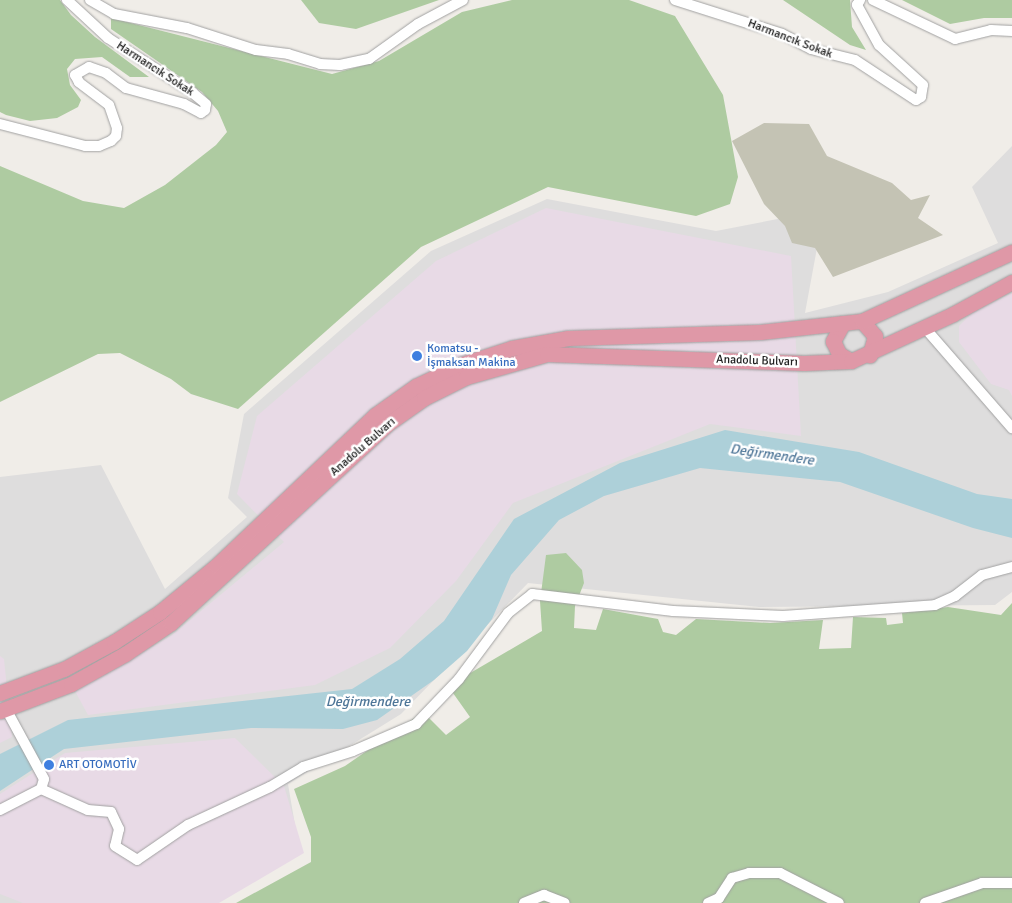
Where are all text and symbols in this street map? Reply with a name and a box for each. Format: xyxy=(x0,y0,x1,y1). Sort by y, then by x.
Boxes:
street label: Harmancık Sokak xyxy=(746,16,834,62)
street label: Harmancık Sokak xyxy=(114,39,196,99)
place label: Komatsu - İşmaksan Makina xyxy=(427,342,516,370)
marker: Komatsu - İşmaksan Makina xyxy=(411,350,423,362)
street label: Anadolu Bulvarı xyxy=(716,352,798,370)
street label: Anadolu Bulvarı xyxy=(327,415,399,479)
water label: Değirmendere xyxy=(729,441,815,469)
water label: Değirmendere xyxy=(326,694,410,710)
place label: ART OTOMOTİV xyxy=(59,758,137,772)
marker: ART OTOMOTİV xyxy=(43,759,55,771)

